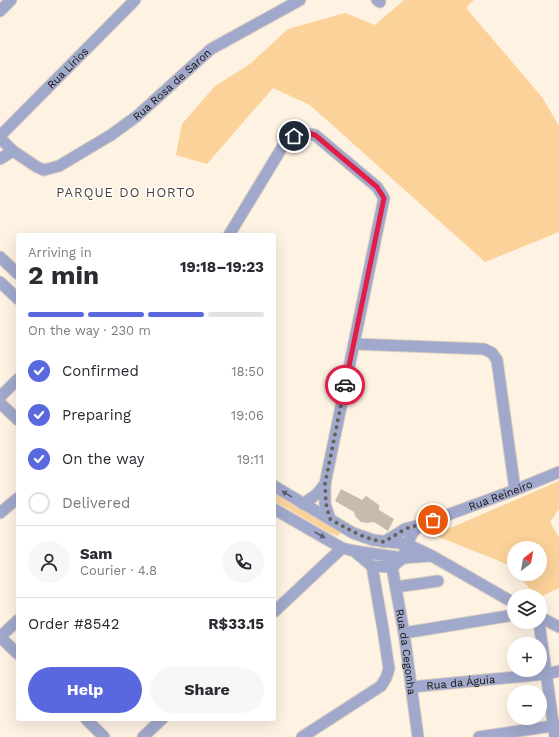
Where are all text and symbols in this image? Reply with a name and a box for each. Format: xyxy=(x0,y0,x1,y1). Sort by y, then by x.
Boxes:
street label: Rua Lirios xyxy=(44,44,91,91)
street label: Rua Rosa de Saron xyxy=(130,46,214,123)
pin xyxy=(277,119,311,153)
icon: home xyxy=(283,125,305,147)
district label: PARQUE DO HORTO xyxy=(56,185,196,200)
text: Arriving in xyxy=(28,245,92,260)
text: 19:18–19:23 xyxy=(180,258,264,276)
text: 2 min xyxy=(28,260,99,290)
text: On the way · 230 m xyxy=(28,323,151,338)
icon: check xyxy=(28,360,50,382)
text: Confirmed xyxy=(62,362,139,380)
text: 18:50 xyxy=(231,364,264,379)
courier xyxy=(325,365,365,405)
icon: car xyxy=(334,374,356,396)
icon: check xyxy=(28,404,50,426)
text: Preparing xyxy=(62,406,131,424)
text: 19:06 xyxy=(231,408,264,423)
icon: check xyxy=(28,448,50,470)
text: On the way xyxy=(62,450,144,468)
text: 19:11 xyxy=(237,452,264,467)
street label: Rua Reineiro xyxy=(467,477,534,513)
one-way arrow xyxy=(281,491,293,498)
text: Delivered xyxy=(62,494,130,512)
pin xyxy=(416,503,450,537)
icon: bag xyxy=(422,509,444,531)
one-way arrow xyxy=(314,532,326,539)
button: person xyxy=(28,541,70,583)
button: phone xyxy=(222,541,264,583)
north arrow xyxy=(507,541,547,581)
map controls xyxy=(507,541,547,725)
text: Sam xyxy=(80,545,112,563)
text: Courier · 4.8 xyxy=(80,563,157,578)
button: layers xyxy=(507,589,547,629)
street label: Rua da Cegonha xyxy=(393,608,419,696)
text: Order #8542 xyxy=(28,615,119,633)
text: R$33.15 xyxy=(208,615,264,633)
button: + xyxy=(507,637,547,677)
button: Help xyxy=(28,667,142,713)
button: Share xyxy=(150,667,264,713)
street label: Rua da Águia xyxy=(426,672,496,692)
button: − xyxy=(507,685,547,725)

